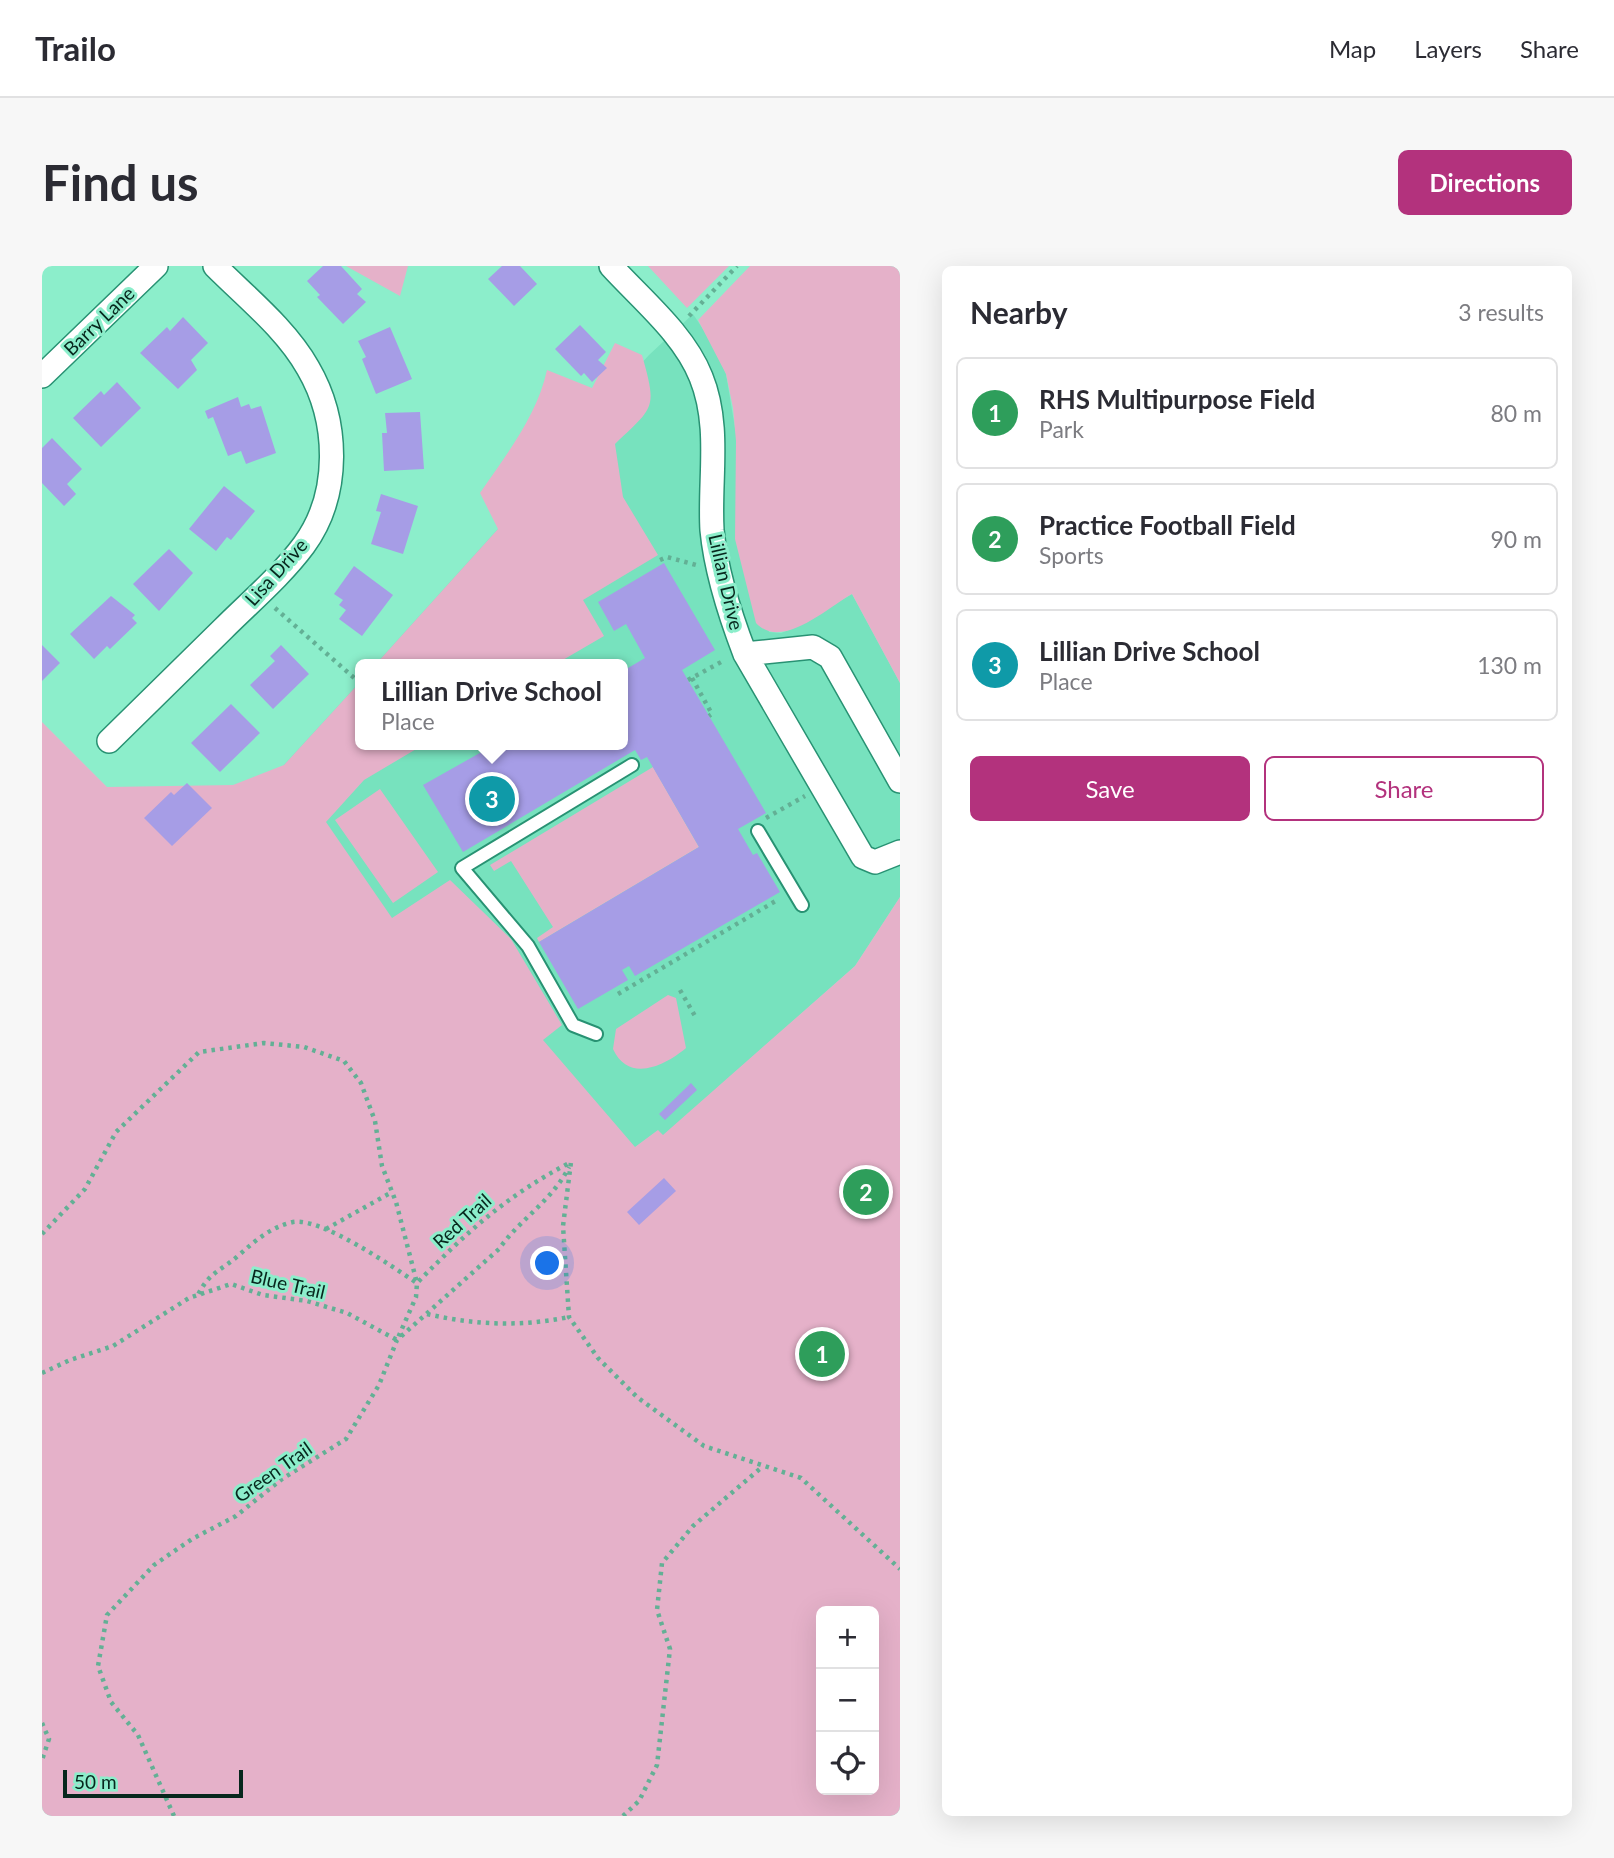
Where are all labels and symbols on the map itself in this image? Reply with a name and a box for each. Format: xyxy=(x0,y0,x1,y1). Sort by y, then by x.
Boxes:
street label: Barry Lane xyxy=(58,281,139,360)
street label: Lillian Drive xyxy=(704,532,749,632)
street label: Lisa Drive xyxy=(240,533,312,610)
pin: 3 xyxy=(469,773,515,825)
pin: 2 xyxy=(843,1166,889,1218)
street label: Red Trail xyxy=(428,1188,496,1253)
your location xyxy=(530,1246,564,1280)
street label: Blue Trail xyxy=(249,1264,328,1303)
pin: 1 xyxy=(799,1328,845,1380)
street label: Green Trail xyxy=(229,1436,316,1507)
scale bar xyxy=(63,1767,243,1799)

